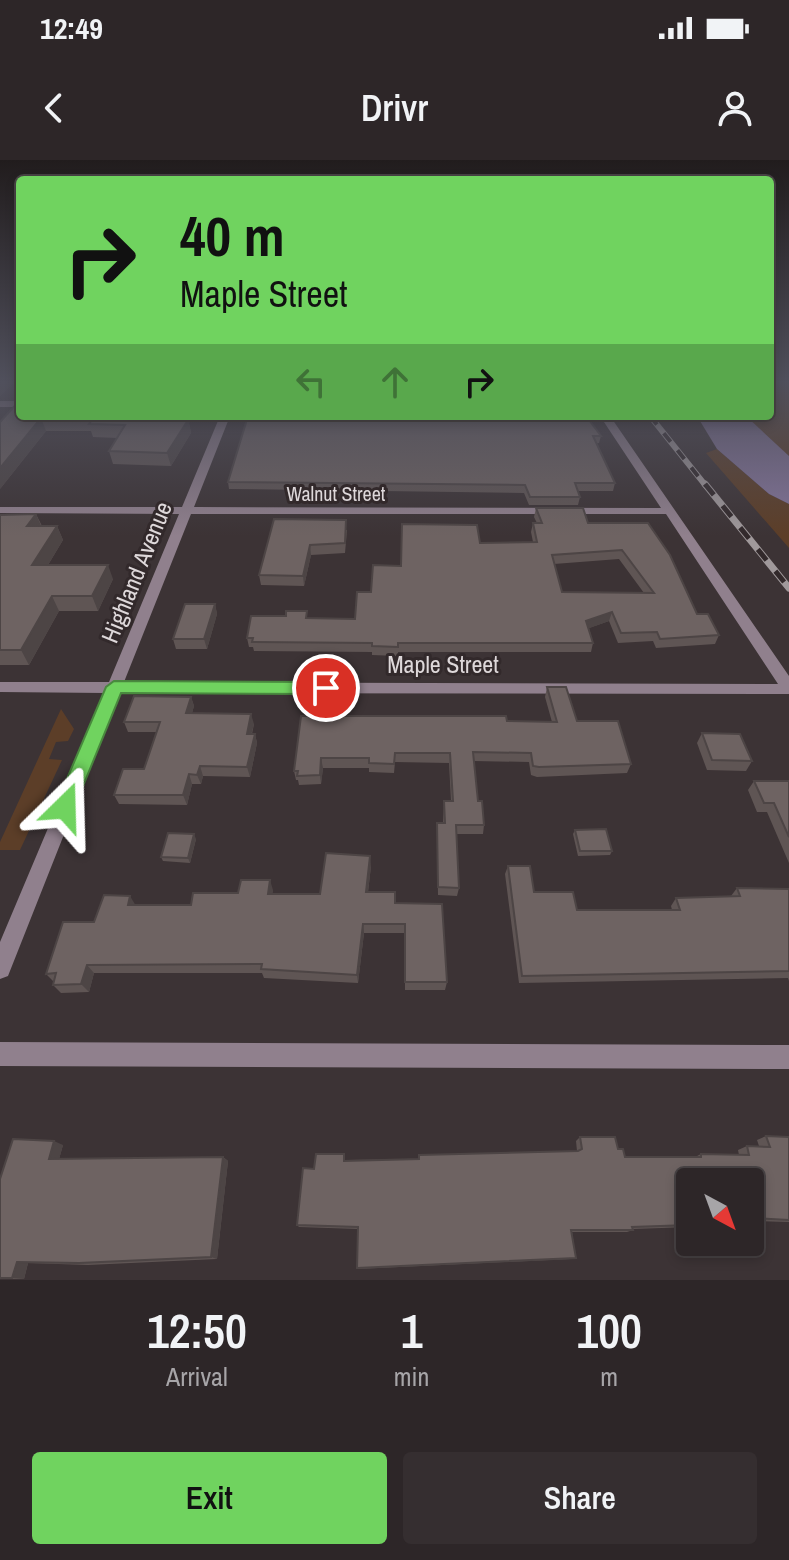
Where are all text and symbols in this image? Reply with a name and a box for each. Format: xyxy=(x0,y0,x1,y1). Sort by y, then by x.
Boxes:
text: 12:49 xyxy=(40,8,103,48)
text: Drivr xyxy=(361,84,428,132)
icon: back xyxy=(32,86,76,130)
icon: person xyxy=(713,86,757,130)
text: 40 m xyxy=(180,198,285,273)
icon: right xyxy=(48,208,152,312)
text: Maple Street xyxy=(180,270,347,318)
icon: left xyxy=(289,360,333,404)
icon: ahead xyxy=(373,360,417,404)
icon: right xyxy=(457,360,501,404)
street label: Walnut Street xyxy=(287,480,386,507)
street label: Highland Avenue xyxy=(93,497,179,647)
street label: Maple Street xyxy=(387,648,499,680)
pin xyxy=(292,654,360,722)
icon: arrive xyxy=(304,666,348,710)
position arrow xyxy=(23,765,107,849)
north arrow xyxy=(676,1168,764,1256)
map controls xyxy=(676,1168,764,1256)
text: 12:50 xyxy=(147,1298,247,1363)
text: 1 xyxy=(401,1298,423,1363)
text: 100 xyxy=(576,1298,642,1363)
text: Arrival xyxy=(166,1359,228,1394)
text: min xyxy=(394,1359,429,1394)
text: m xyxy=(600,1359,618,1394)
button: Exit xyxy=(32,1452,387,1544)
button: Share xyxy=(403,1452,757,1544)

